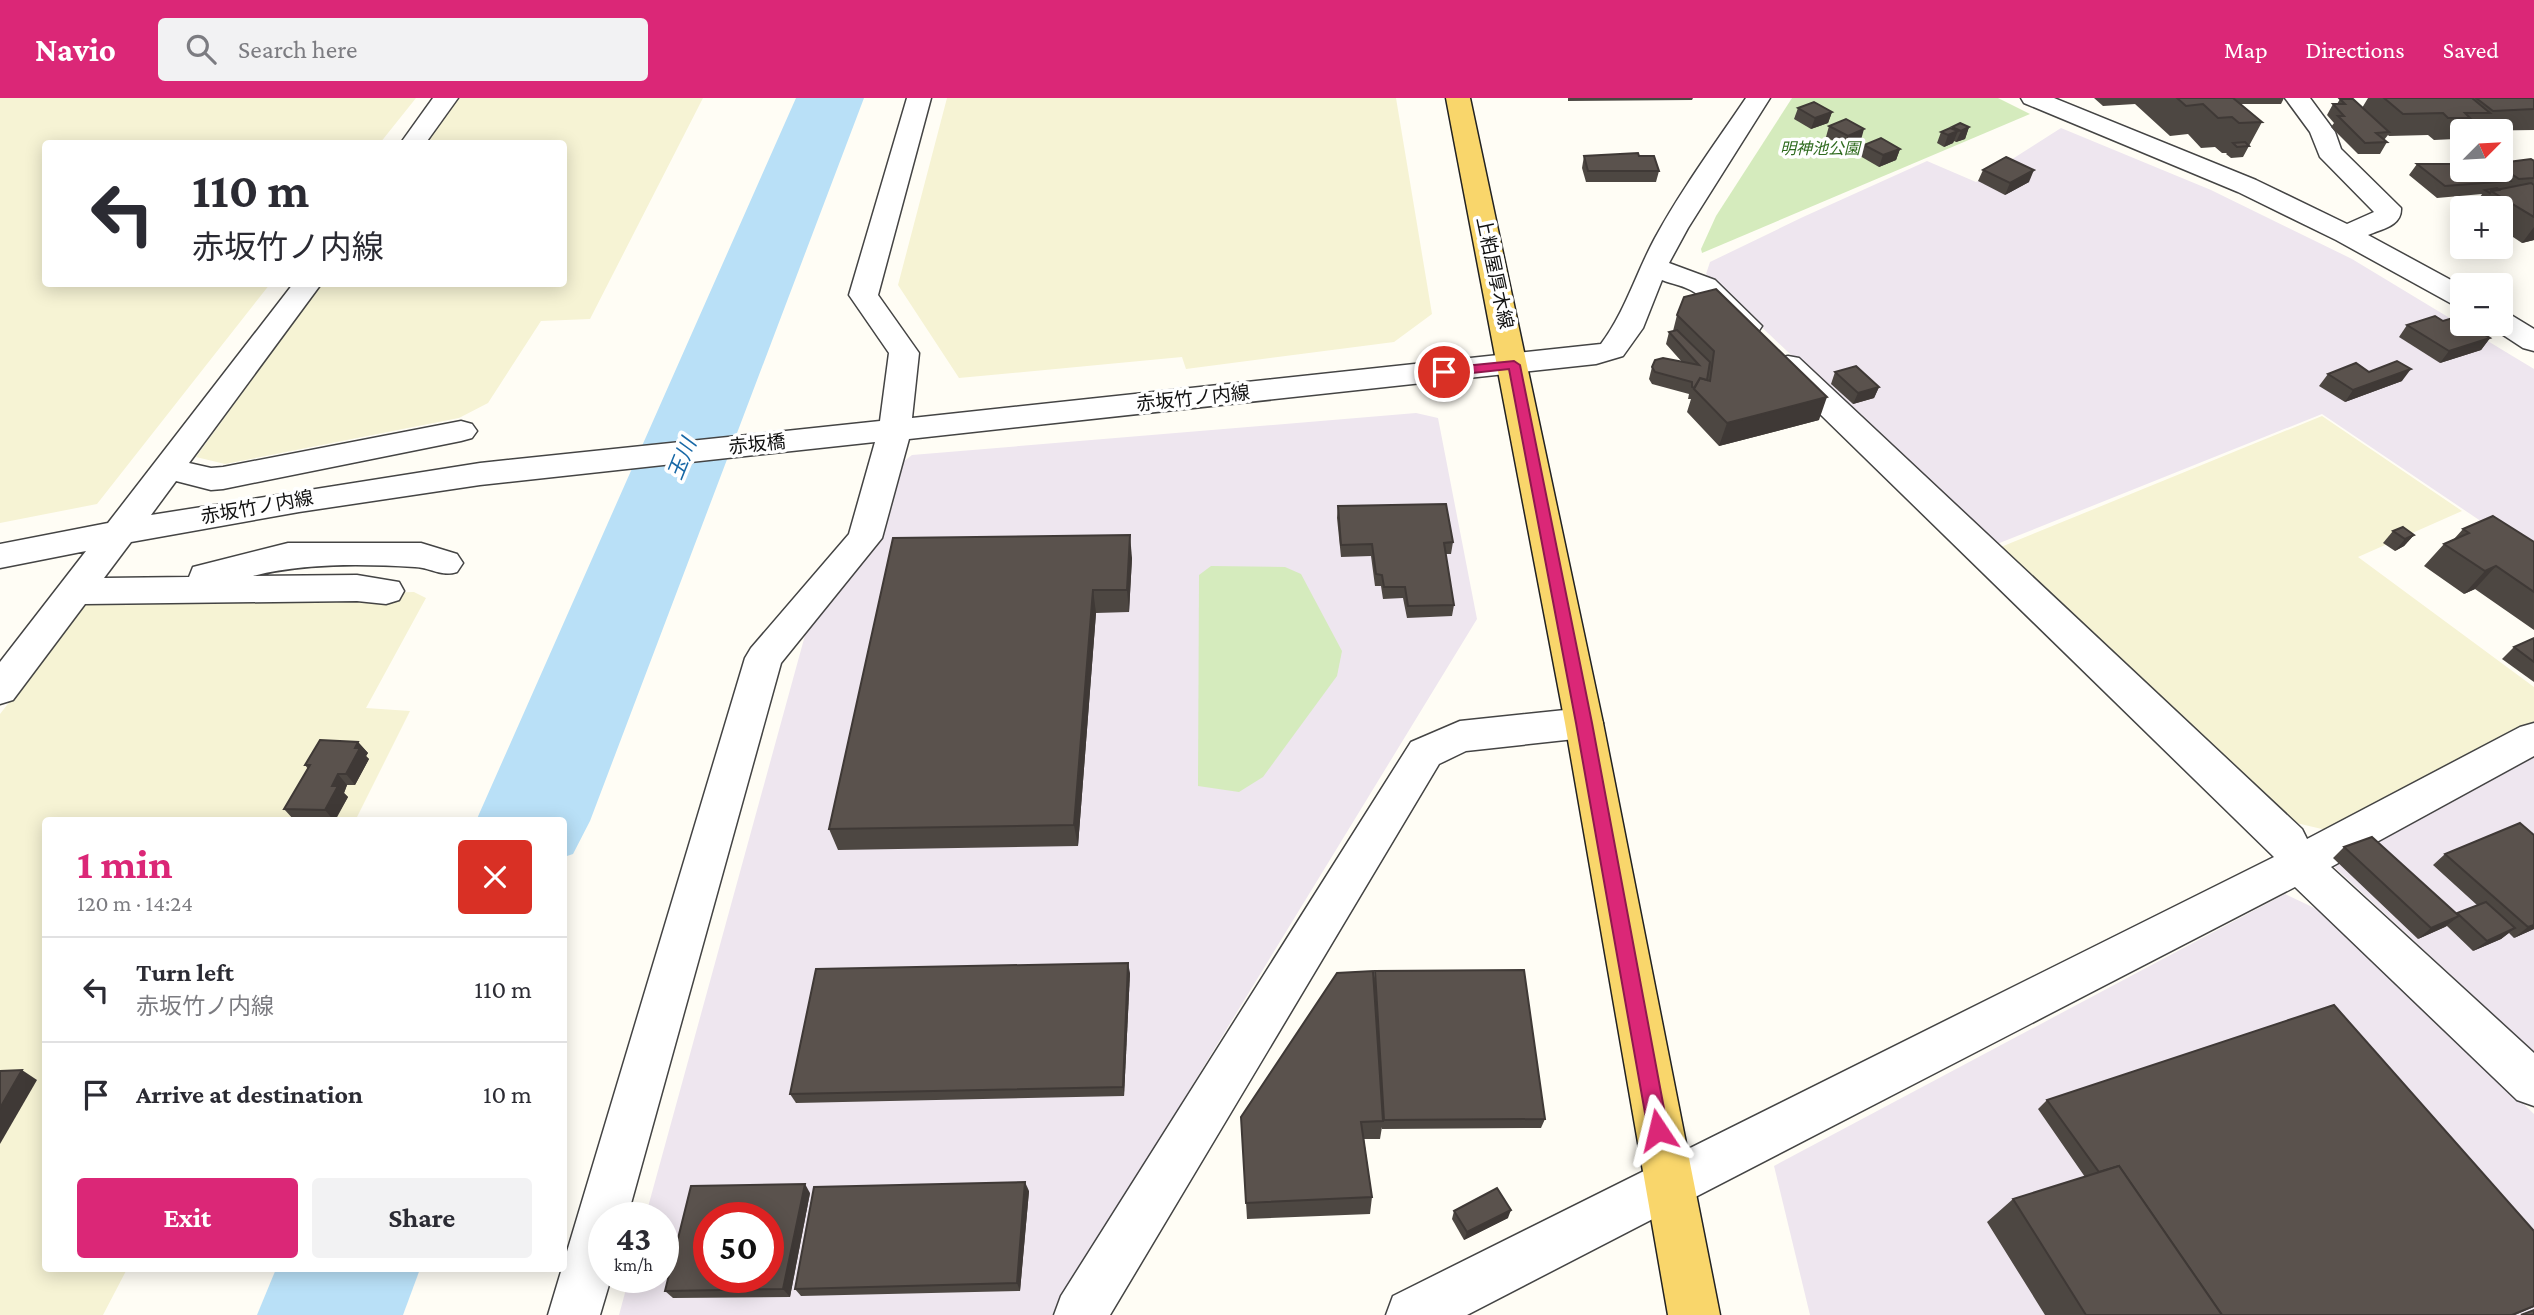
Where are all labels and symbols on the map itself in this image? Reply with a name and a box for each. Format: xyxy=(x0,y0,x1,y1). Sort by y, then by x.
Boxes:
north arrow xyxy=(2450,119,2513,182)
park label: 明神池公園 xyxy=(1780,140,1862,157)
street label: 上粕屋厚木線 xyxy=(1473,215,1517,331)
pin xyxy=(1414,342,1474,402)
street label: 赤坂竹ノ内線 xyxy=(1135,382,1251,414)
street label: 赤坂橋 xyxy=(728,431,786,457)
water label: 玉川 xyxy=(663,433,702,483)
street label: 赤坂竹ノ内線 xyxy=(199,487,315,527)
position arrow xyxy=(1621,1093,1695,1167)
speed limit sign: 50 xyxy=(693,1202,784,1293)

